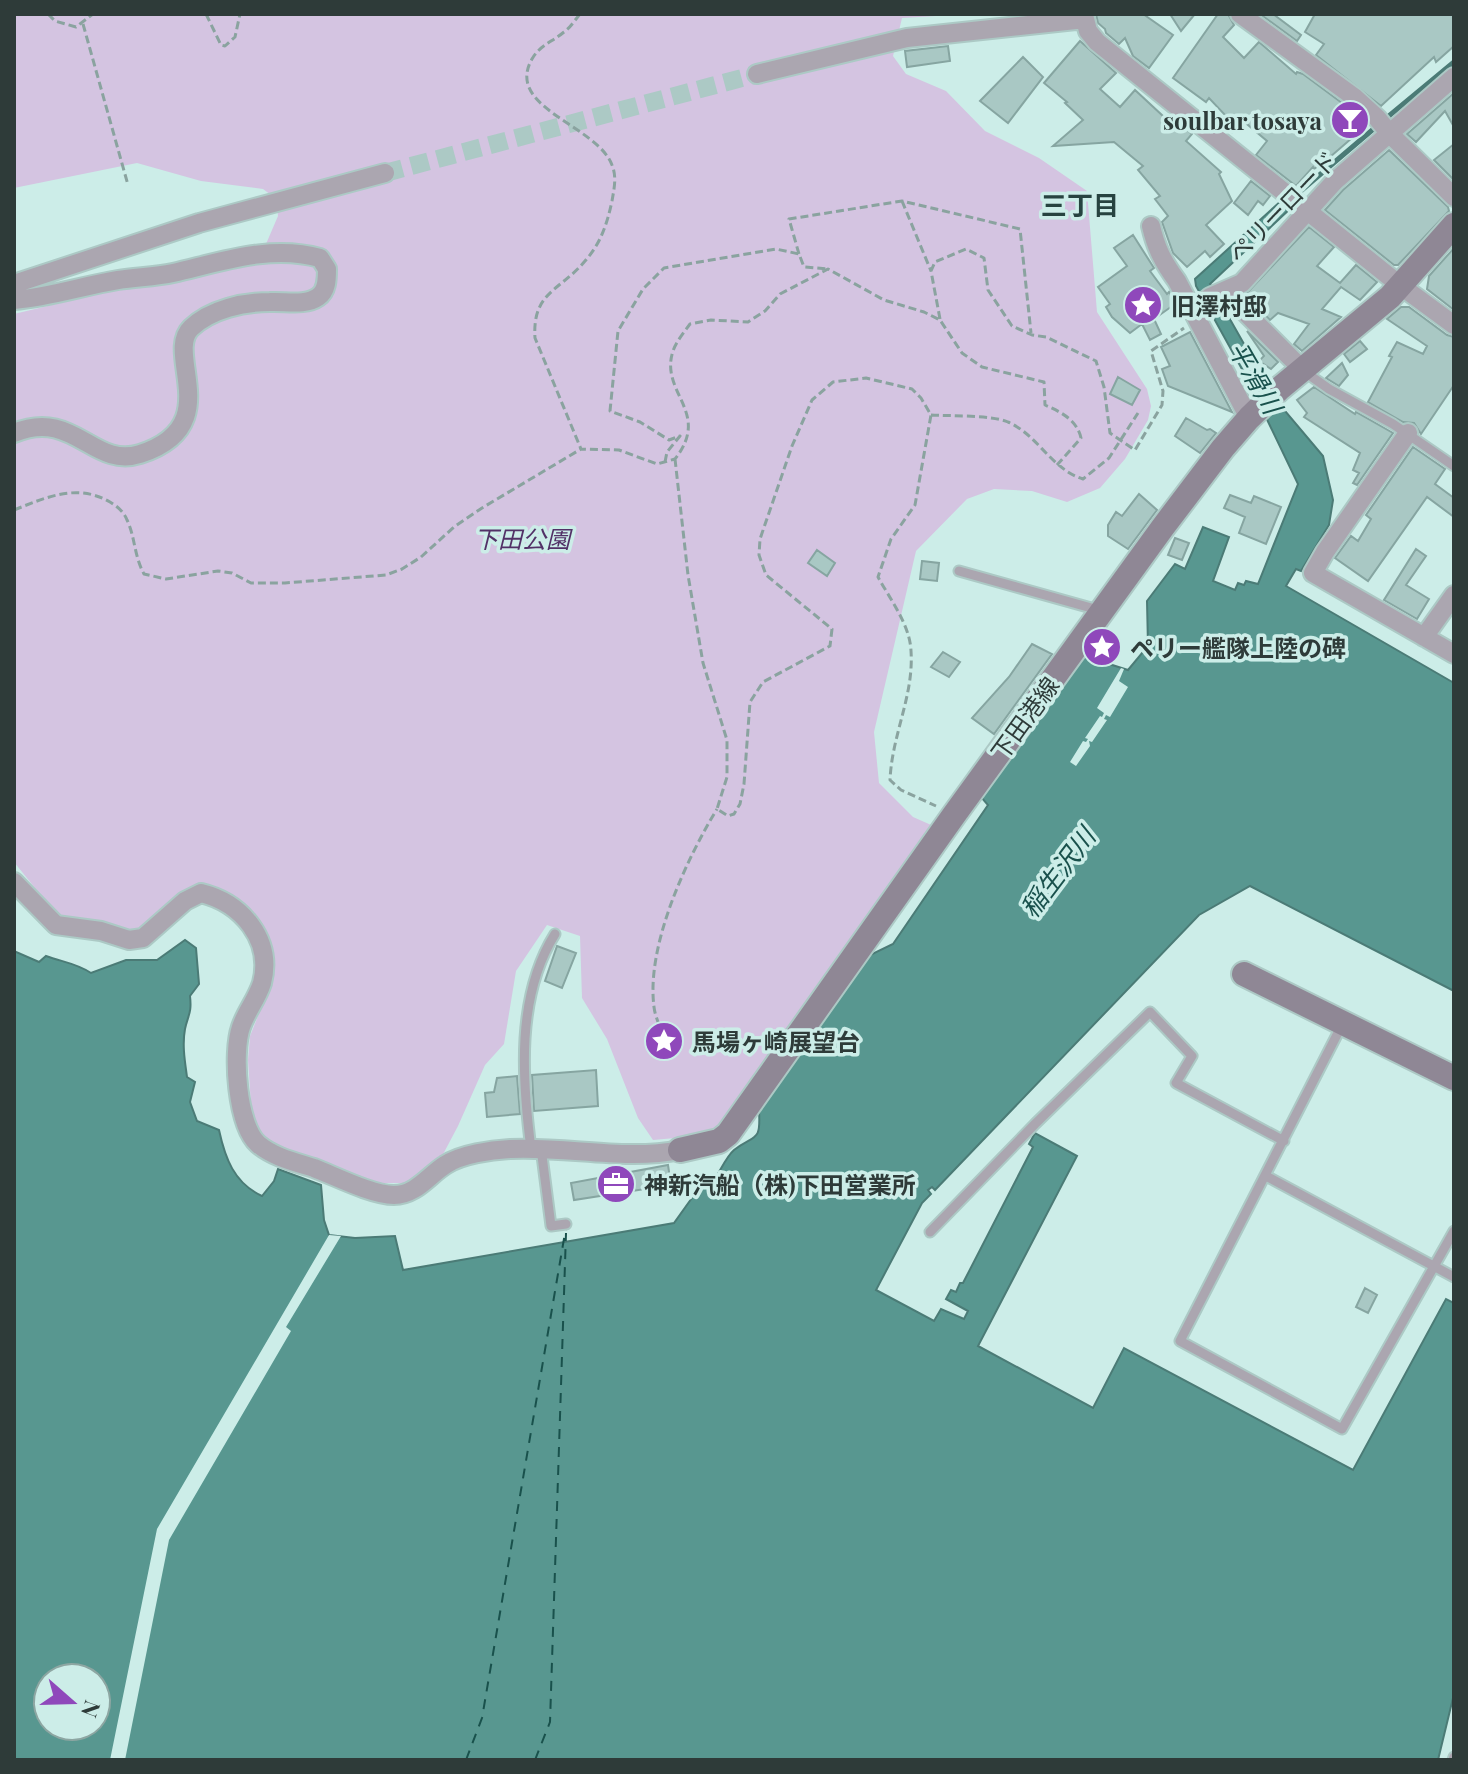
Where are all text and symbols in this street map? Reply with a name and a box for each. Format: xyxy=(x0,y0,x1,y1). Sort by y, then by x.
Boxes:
bar icon: soulbar tosaya xyxy=(1329,99,1371,141)
place label: soulbar tosaya xyxy=(1163,104,1323,136)
street label: ペリーロード xyxy=(1220,143,1344,269)
district label: 三丁目 xyxy=(1041,187,1119,222)
place icon: 旧澤村邸 xyxy=(1122,284,1164,326)
place label: 旧澤村邸 xyxy=(1171,289,1267,321)
water label: 平滑川 xyxy=(1221,334,1292,422)
park label: 下田公園 xyxy=(474,522,573,554)
place icon: ペリー艦隊上陸の碑 xyxy=(1081,626,1123,668)
place label: ペリー艦隊上陸の碑 xyxy=(1130,631,1346,663)
street label: 下田港線 xyxy=(983,670,1065,766)
water label: 稲生沢川 xyxy=(1012,818,1104,924)
place icon: 馬場ヶ崎展望台 xyxy=(643,1020,685,1062)
place label: 馬場ヶ崎展望台 xyxy=(692,1025,860,1057)
office icon: 神新汽船（株)下田営業所 xyxy=(595,1163,637,1205)
place label: 神新汽船（株)下田営業所 xyxy=(644,1168,916,1200)
north arrow xyxy=(32,1662,112,1742)
text: N xyxy=(75,1697,109,1722)

